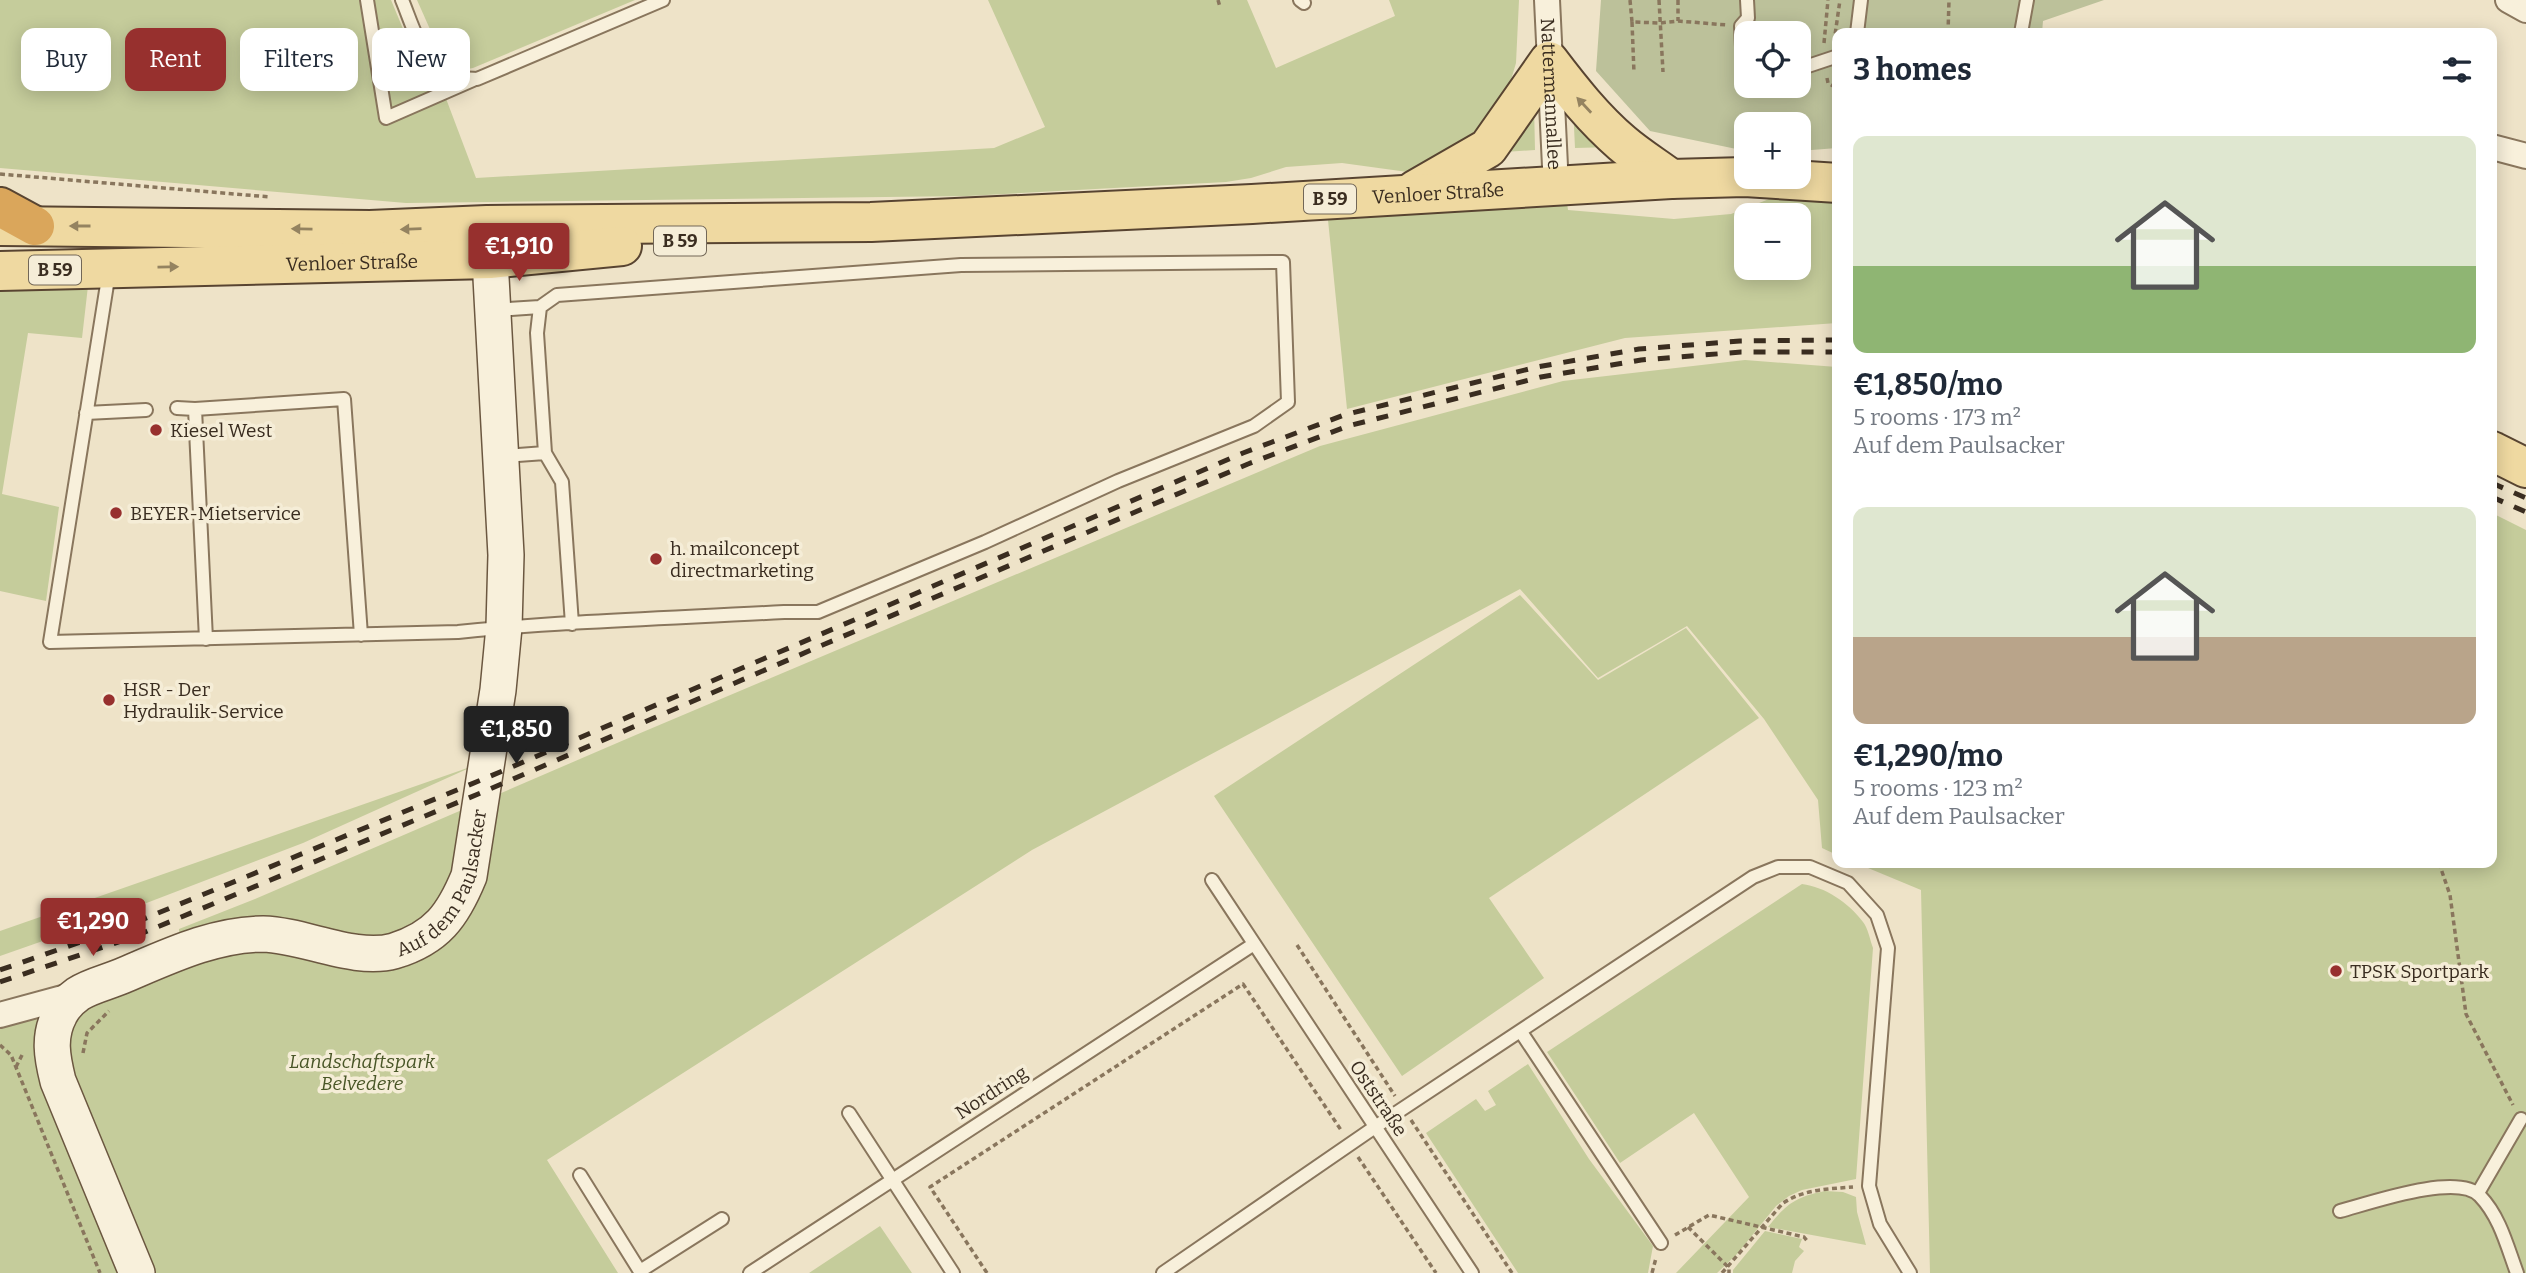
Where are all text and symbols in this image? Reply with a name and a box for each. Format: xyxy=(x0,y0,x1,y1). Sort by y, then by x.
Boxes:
street label: Nattermannallee xyxy=(1536,17,1566,170)
map controls xyxy=(1734,21,1811,280)
button: locate xyxy=(1734,21,1811,98)
chip: Buy xyxy=(21,28,111,91)
chip: Rent xyxy=(125,28,226,91)
chip: Filters xyxy=(240,28,358,91)
chip: New xyxy=(372,28,470,91)
icon: filters xyxy=(2438,51,2476,89)
text: 3 homes xyxy=(1853,52,1972,88)
one-way arrow xyxy=(1576,97,1593,114)
button: + xyxy=(1734,112,1811,189)
street label: Venloer Straße xyxy=(1372,178,1505,209)
icon: home xyxy=(2102,182,2228,308)
road number: B 59 xyxy=(1304,184,1356,214)
button: − xyxy=(1734,203,1811,280)
one-way arrow xyxy=(69,220,91,232)
one-way arrow xyxy=(290,223,312,235)
one-way arrow xyxy=(400,223,422,235)
pin: €1,910 xyxy=(462,224,576,283)
road number: B 59 xyxy=(654,227,706,256)
text: €1,910 xyxy=(484,232,554,260)
street label: Venloer Straße xyxy=(286,250,418,276)
road number: B 59 xyxy=(29,256,81,284)
one-way arrow xyxy=(158,262,180,273)
text: €1,850/mo xyxy=(1853,367,2003,403)
text: 5 rooms · 173 m² xyxy=(1853,403,2021,431)
place label: Kiesel West xyxy=(170,419,272,442)
marker: Kiesel West xyxy=(148,422,164,438)
text: Auf dem Paulsacker xyxy=(1853,431,2065,459)
place label: BEYER-Mietservice xyxy=(130,502,301,525)
marker: BEYER-Mietservice xyxy=(108,505,124,521)
place label: h. mailconcept directmarketing xyxy=(670,537,814,582)
marker: h. mailconcept directmarketing xyxy=(648,551,664,567)
icon: home xyxy=(2102,553,2228,679)
place label: HSR - Der Hydraulik-Service xyxy=(123,678,284,723)
marker: HSR - Der Hydraulik-Service xyxy=(101,692,117,708)
pin: €1,850 xyxy=(459,706,573,766)
text: €1,850 xyxy=(480,715,552,743)
text: €1,290/mo xyxy=(1853,738,2003,774)
text: 5 rooms · 123 m² xyxy=(1853,774,2023,802)
text: Auf dem Paulsacker xyxy=(1853,802,2065,830)
street label: Auf dem Paulsacker xyxy=(393,807,491,961)
pin: €1,290 xyxy=(36,898,150,958)
text: €1,290 xyxy=(57,907,129,935)
place label: TPSK Sportpark xyxy=(2350,960,2489,983)
marker: TPSK Sportpark xyxy=(2328,963,2344,979)
park label: Landschaftspark Belvedere xyxy=(289,1050,436,1095)
street label: Oststraße xyxy=(1345,1056,1412,1141)
street label: Nordring xyxy=(951,1060,1032,1124)

